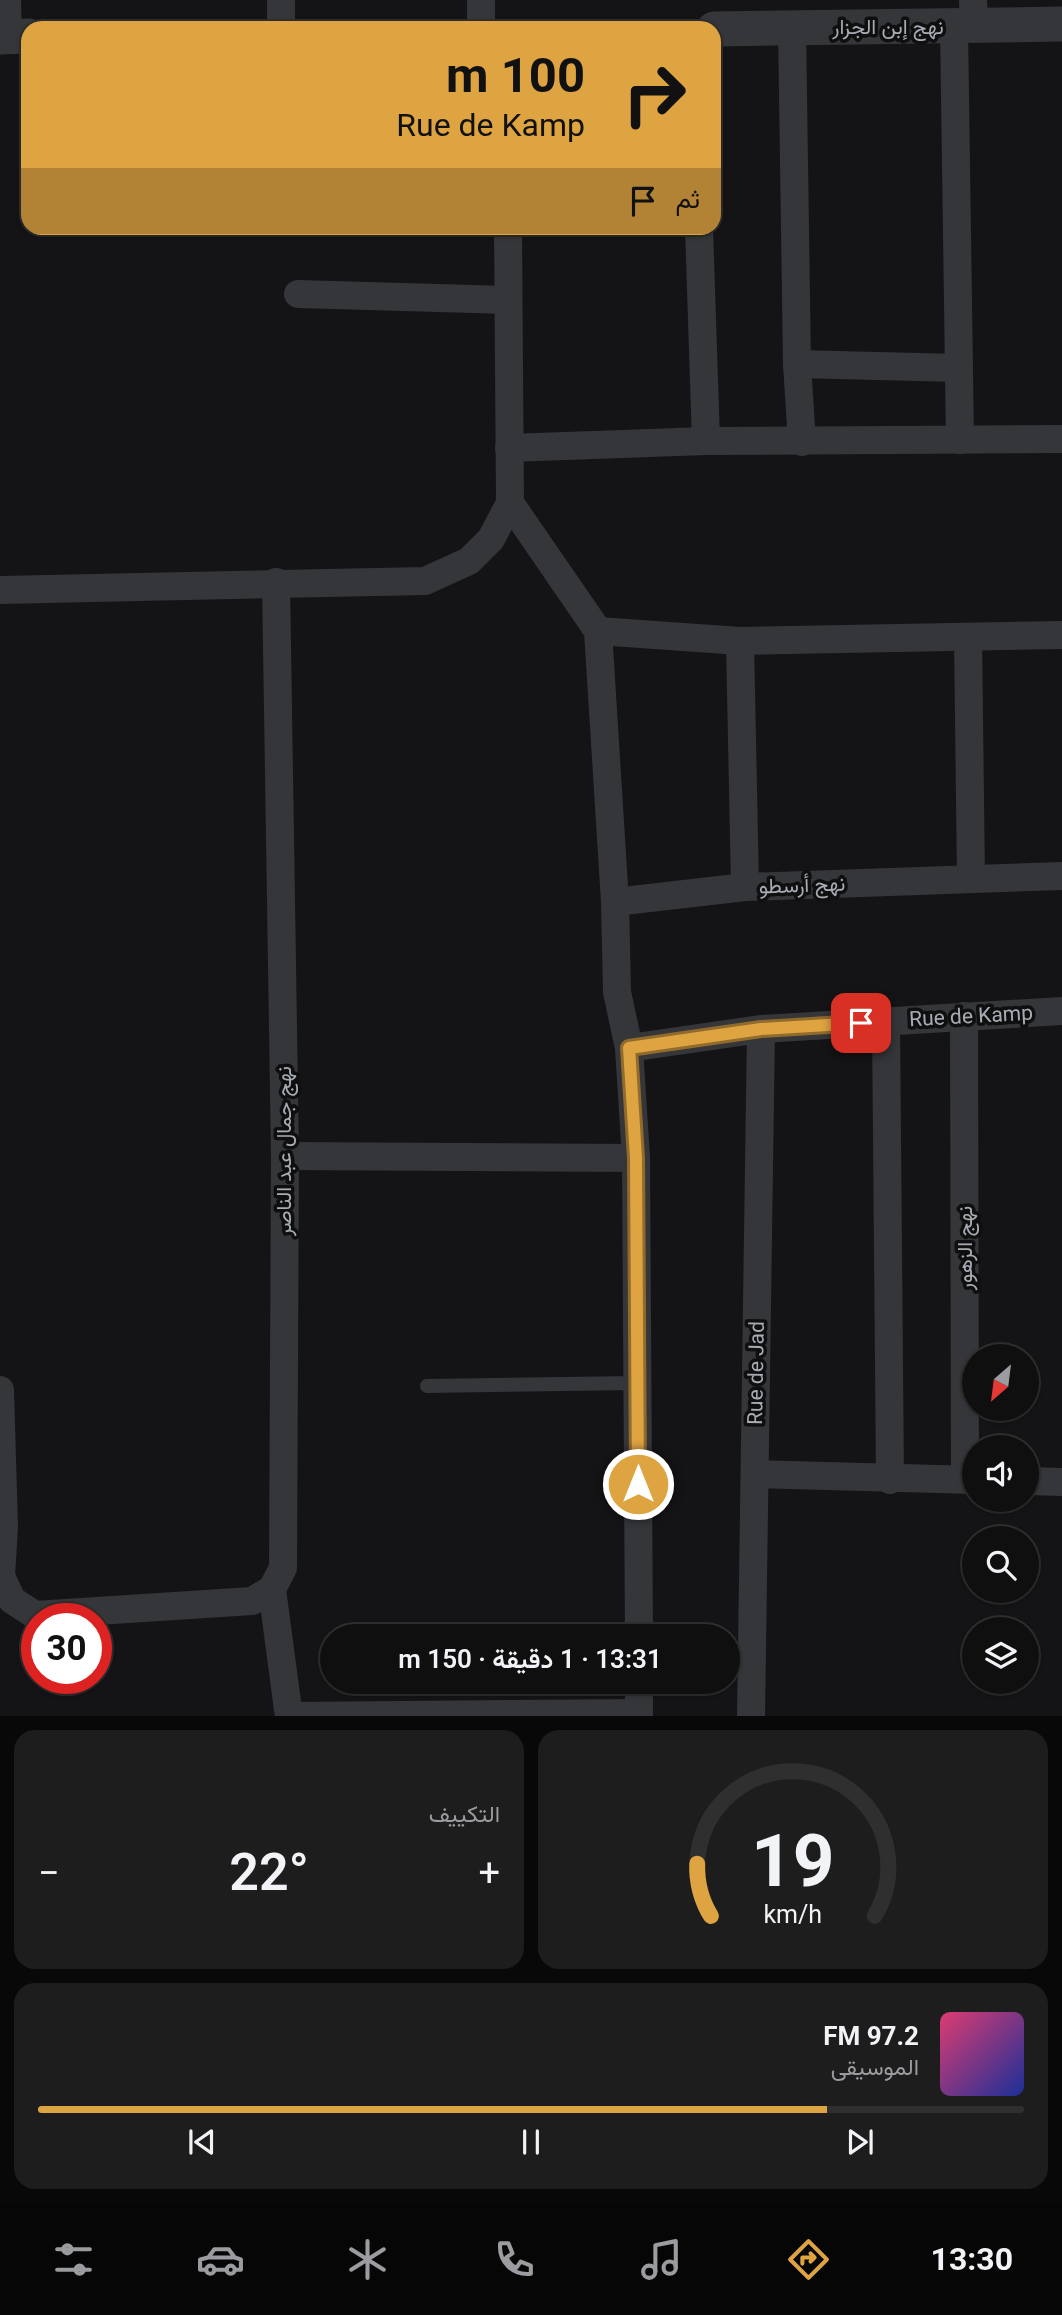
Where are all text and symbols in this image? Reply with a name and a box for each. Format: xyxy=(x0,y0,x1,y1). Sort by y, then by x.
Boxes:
street label: نهج إبن الجزار xyxy=(831,15,944,41)
text: 100 m xyxy=(446,47,585,104)
icon: right xyxy=(609,49,700,140)
text: Rue de Kamp xyxy=(396,106,585,144)
icon: arrive xyxy=(624,182,662,220)
text: ثم xyxy=(676,184,700,214)
street label: نهج أرسطو xyxy=(758,871,846,901)
pin xyxy=(831,993,891,1053)
street label: Rue de Kamp xyxy=(909,1001,1033,1031)
icon: arrive xyxy=(842,1004,880,1042)
street label: نهج جمال عبد الناصر xyxy=(272,1066,298,1237)
street label: نهج الزهور xyxy=(953,1206,979,1291)
street label: Rue de Jad xyxy=(743,1321,769,1425)
north arrow xyxy=(962,1344,1040,1421)
map controls xyxy=(962,1344,1039,1694)
button: sound xyxy=(962,1435,1039,1512)
position arrow xyxy=(601,1447,675,1521)
button: search xyxy=(962,1526,1039,1603)
speed limit sign: 30 xyxy=(21,1603,112,1694)
button: layers xyxy=(962,1617,1039,1694)
text: 13:31 · 1 دقيقة · 150 m xyxy=(398,1644,662,1674)
text: التكييف xyxy=(429,1801,500,1828)
text: 19 xyxy=(751,1818,835,1904)
text: 22° xyxy=(229,1842,309,1903)
text: − xyxy=(38,1851,60,1895)
text: + xyxy=(478,1851,500,1895)
text: km/h xyxy=(764,1899,822,1928)
text: 97.2 FM xyxy=(823,2021,919,2051)
text: الموسيقى xyxy=(831,2054,919,2081)
icon: previous xyxy=(183,2123,221,2161)
icon: pause xyxy=(512,2123,550,2161)
icon: next xyxy=(841,2123,879,2161)
icon: filters xyxy=(49,2235,98,2284)
icon: car xyxy=(196,2235,245,2284)
icon: climate xyxy=(343,2235,392,2284)
icon: phone xyxy=(490,2235,539,2284)
icon: music xyxy=(637,2235,686,2284)
icon: directions xyxy=(784,2235,833,2284)
text: 13:30 xyxy=(931,2240,1013,2278)

